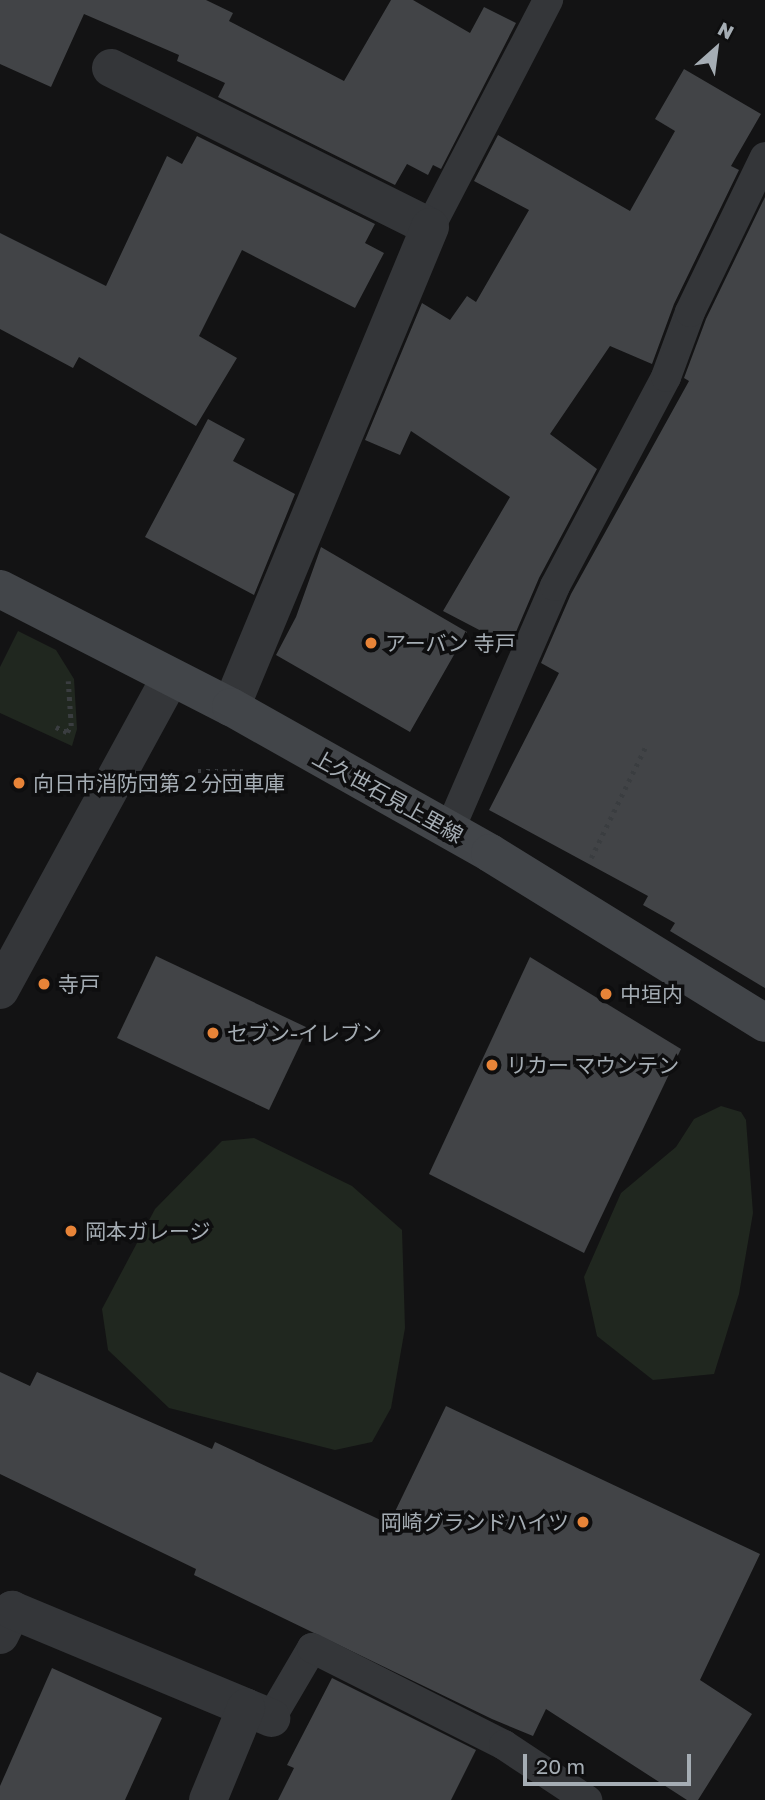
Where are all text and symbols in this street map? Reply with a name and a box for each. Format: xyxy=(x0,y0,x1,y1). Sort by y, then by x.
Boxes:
north arrow xyxy=(681,14,751,84)
text: N xyxy=(714,16,738,44)
place label: アーバン 寺戸 xyxy=(385,630,515,656)
marker: アーバン 寺戸 xyxy=(363,635,379,651)
street label: 上久世石見上里線 xyxy=(308,744,468,848)
place label: 向日市消防団第２分団車庫 xyxy=(33,770,285,796)
marker: 向日市消防団第２分団車庫 xyxy=(11,775,27,791)
place label: 寺戸 xyxy=(58,971,100,997)
marker: 寺戸 xyxy=(36,976,52,992)
place label: 中垣内 xyxy=(620,981,683,1007)
marker: 中垣内 xyxy=(598,986,614,1002)
place label: セブン-イレブン xyxy=(227,1020,382,1046)
marker: セブン-イレブン xyxy=(205,1025,221,1041)
place label: リカー マウンテン xyxy=(506,1052,679,1078)
marker: リカー マウンテン xyxy=(484,1057,500,1073)
place label: 岡本ガレージ xyxy=(85,1218,211,1244)
marker: 岡本ガレージ xyxy=(63,1223,79,1239)
place label: 岡崎グランドハイツ xyxy=(380,1509,569,1535)
marker: 岡崎グランドハイツ xyxy=(575,1514,591,1530)
scale bar xyxy=(527,1741,695,1785)
text: 20 m xyxy=(536,1753,585,1779)

